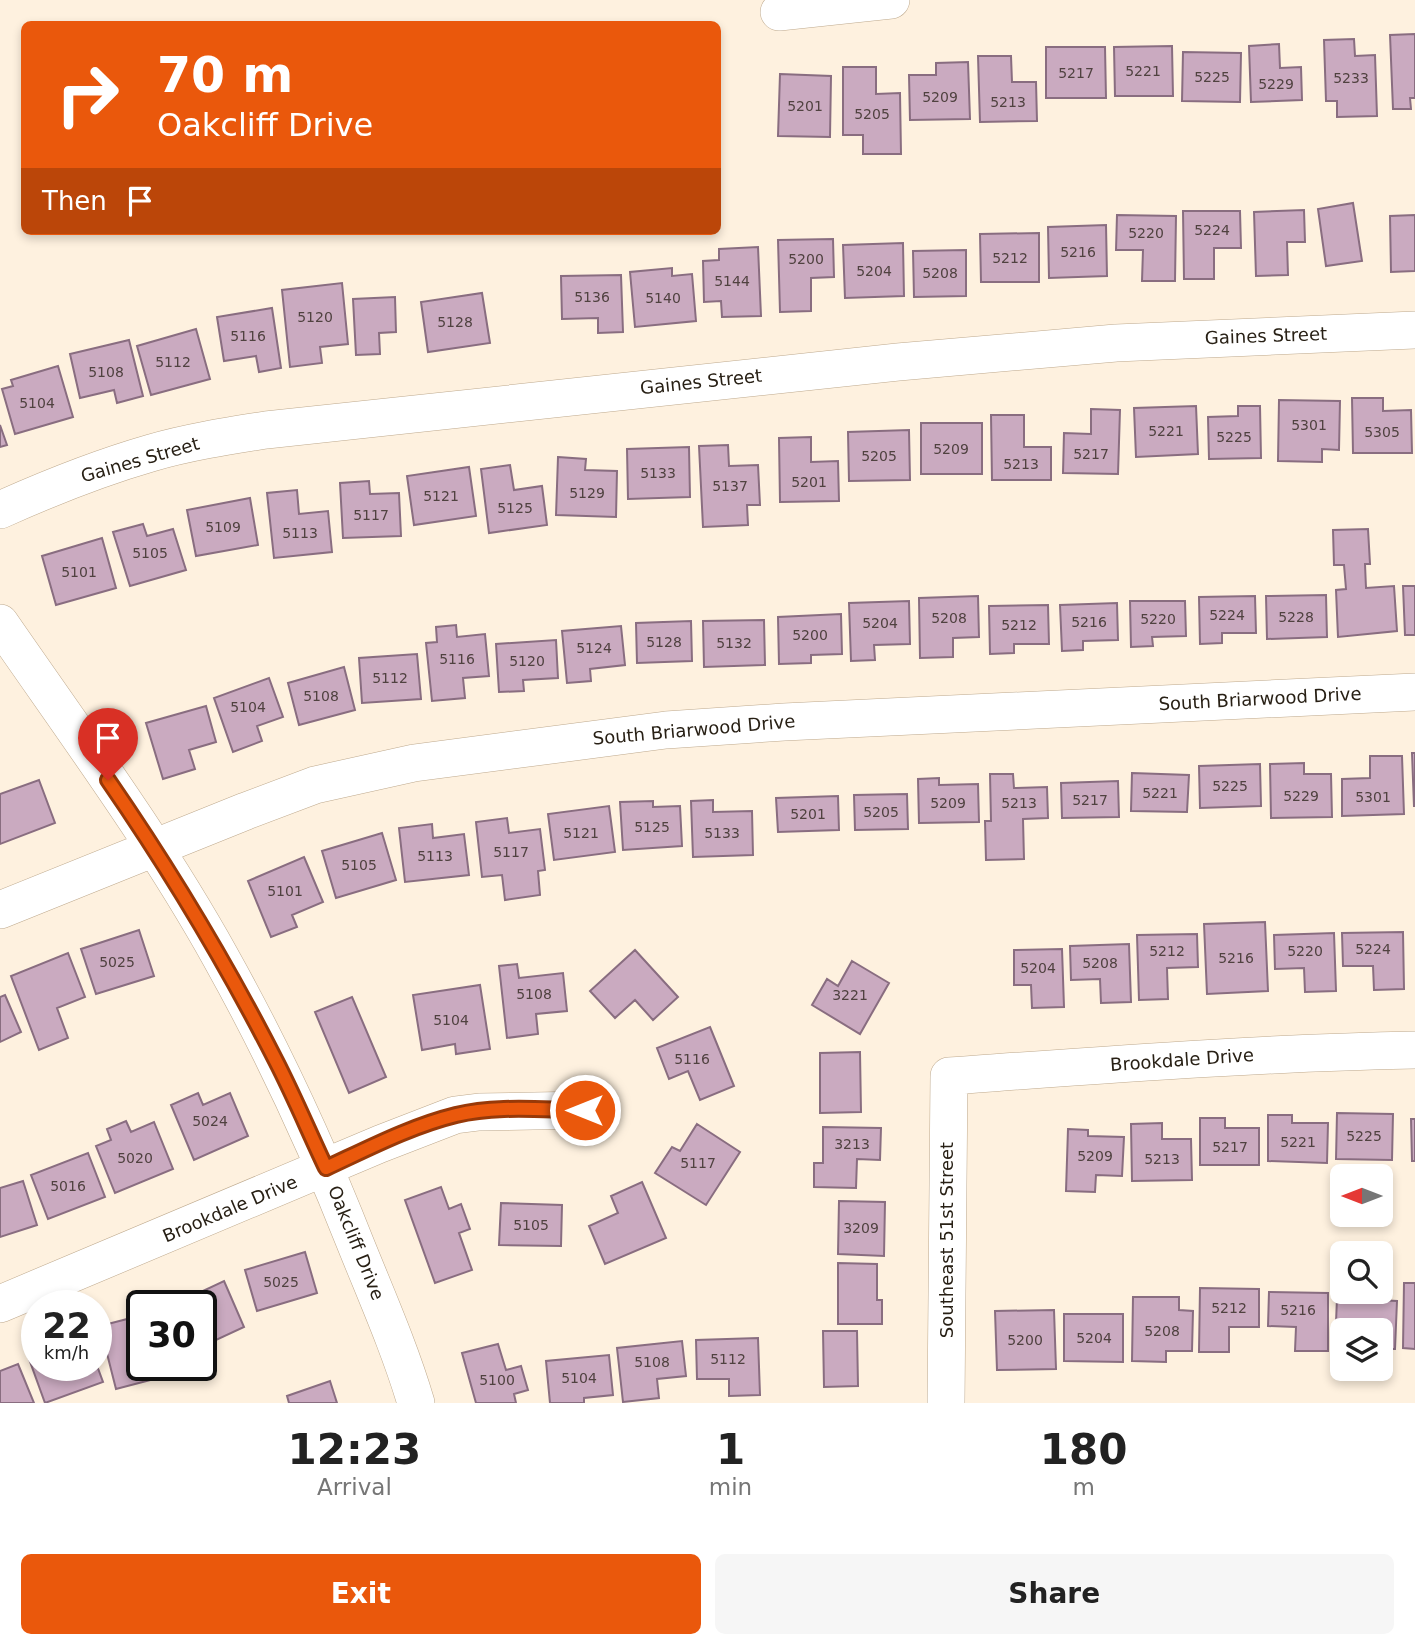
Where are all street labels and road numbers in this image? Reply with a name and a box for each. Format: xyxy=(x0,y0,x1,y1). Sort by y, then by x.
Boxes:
street label: Gaines Street xyxy=(1205,323,1327,348)
street label: Gaines Street xyxy=(639,365,763,398)
street label: Gaines Street xyxy=(78,433,202,486)
street label: South Briarwood Drive xyxy=(1158,683,1362,714)
street label: South Briarwood Drive xyxy=(592,710,796,749)
street label: Brookdale Drive xyxy=(1109,1044,1255,1075)
street label: Southeast 51st Street xyxy=(936,1142,957,1338)
street label: Brookdale Drive xyxy=(159,1171,300,1246)
street label: Oakcliff Drive xyxy=(324,1182,389,1303)

